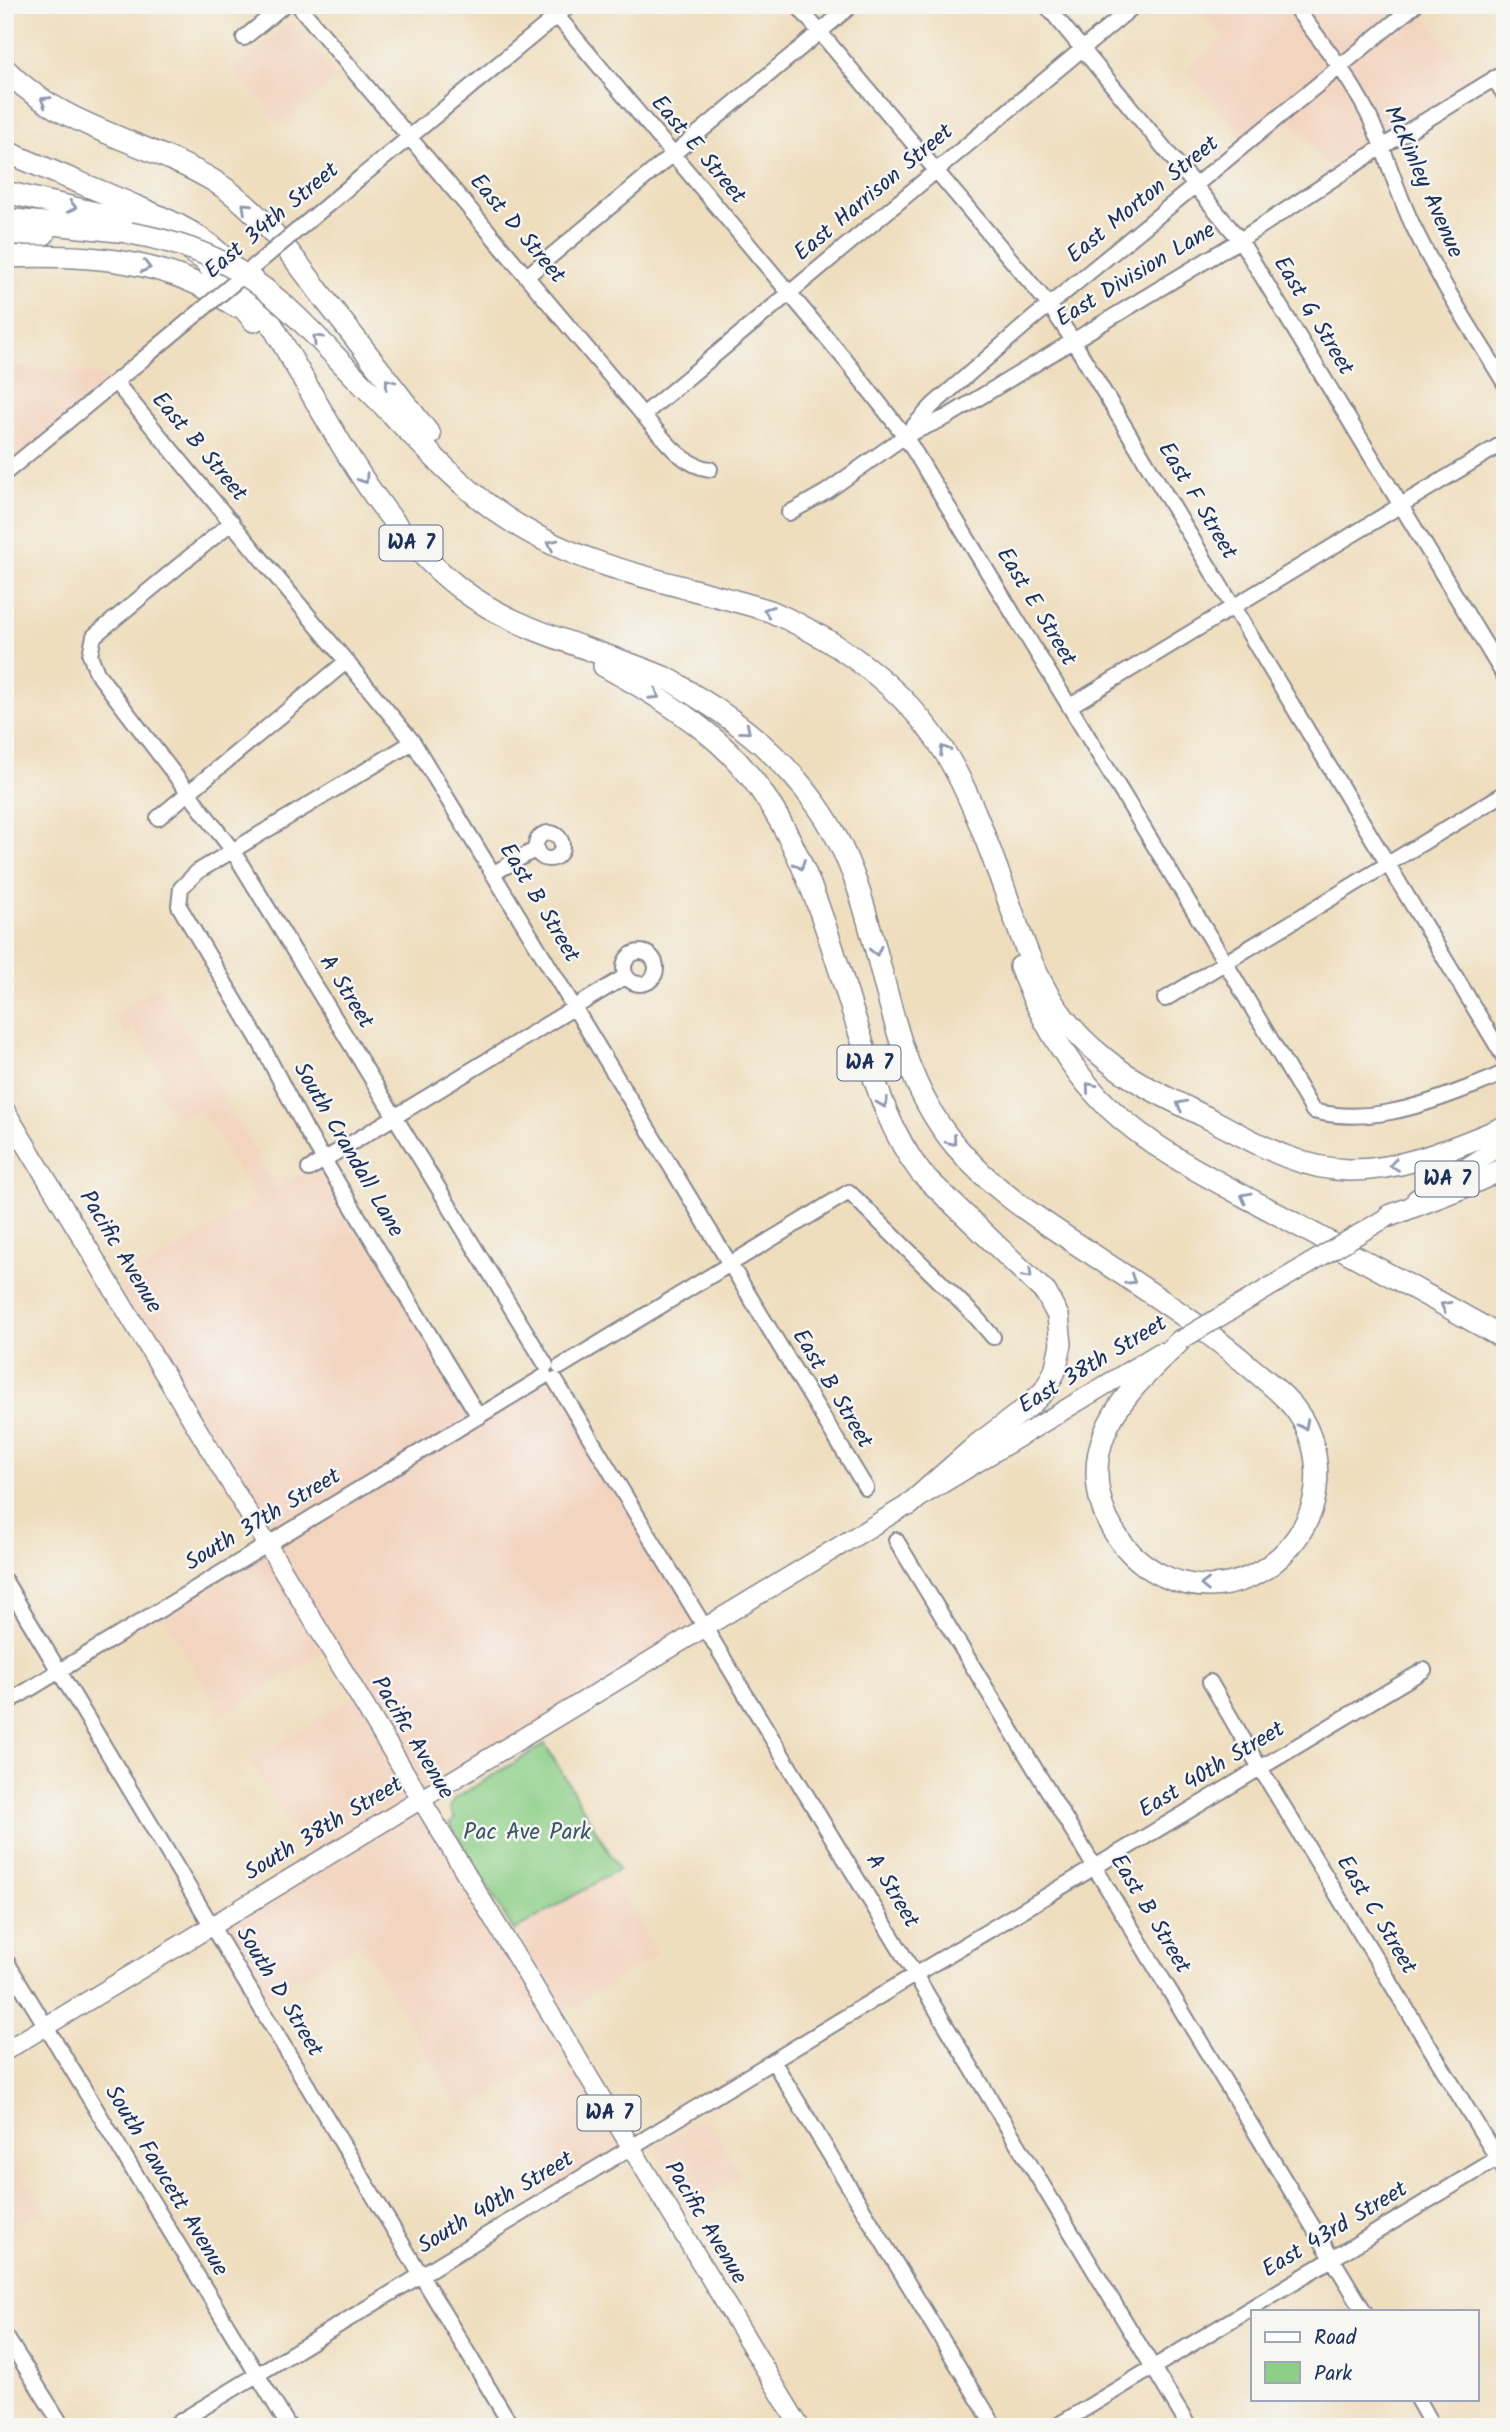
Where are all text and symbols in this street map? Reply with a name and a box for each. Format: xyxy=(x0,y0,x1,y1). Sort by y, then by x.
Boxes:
street label: East E Street xyxy=(641,87,755,213)
one-way arrow xyxy=(40,96,53,109)
street label: McKinley Avenue xyxy=(1373,100,1473,264)
street label: East Harrison Street xyxy=(786,115,963,271)
street label: East Morton Street xyxy=(1059,126,1228,273)
street label: East 34th Street xyxy=(197,153,348,288)
street label: East D Street xyxy=(460,166,575,293)
one-way arrow xyxy=(66,199,78,213)
one-way arrow xyxy=(241,202,254,215)
street label: East Division Lane xyxy=(1049,213,1223,337)
street label: East G Street xyxy=(1263,249,1363,384)
one-way arrow xyxy=(140,259,152,273)
one-way arrow xyxy=(312,334,325,347)
one-way arrow xyxy=(385,378,398,390)
street label: East B Street xyxy=(142,384,257,511)
street label: East F Street xyxy=(1148,435,1247,568)
one-way arrow xyxy=(356,471,369,484)
road number: WA 7 xyxy=(380,526,442,560)
one-way arrow xyxy=(547,538,559,552)
street label: East E Street xyxy=(986,541,1086,674)
one-way arrow xyxy=(763,605,775,619)
one-way arrow xyxy=(647,687,660,700)
one-way arrow xyxy=(737,722,750,734)
one-way arrow xyxy=(939,745,952,758)
street label: East B Street xyxy=(489,836,590,971)
one-way arrow xyxy=(792,858,806,870)
one-way arrow xyxy=(868,945,882,957)
street label: A Street xyxy=(309,948,383,1037)
road number: WA 7 xyxy=(838,1046,900,1080)
street label: South Crandall Lane xyxy=(283,1056,413,1244)
one-way arrow xyxy=(1086,1082,1098,1095)
one-way arrow xyxy=(875,1096,889,1108)
one-way arrow xyxy=(1176,1099,1188,1113)
one-way arrow xyxy=(944,1134,957,1146)
one-way arrow xyxy=(1388,1156,1400,1171)
road number: WA 7 xyxy=(1416,1162,1478,1196)
street label: Pacific Avenue xyxy=(69,1183,171,1321)
one-way arrow xyxy=(1240,1192,1253,1205)
one-way arrow xyxy=(1020,1266,1033,1279)
one-way arrow xyxy=(1123,1272,1136,1285)
one-way arrow xyxy=(1440,1301,1452,1314)
street label: East 38th Street xyxy=(1012,1306,1175,1424)
street label: East B Street xyxy=(782,1322,883,1457)
one-way arrow xyxy=(1296,1418,1310,1430)
street label: South 37th Street xyxy=(178,1459,349,1581)
one-way arrow xyxy=(1199,1577,1210,1593)
street label: Pacific Avenue xyxy=(361,1669,463,1807)
street label: East 40th Street xyxy=(1132,1711,1293,1828)
street label: South 38th Street xyxy=(238,1767,411,1891)
park label: Pac Ave Park xyxy=(463,1815,591,1851)
street label: A Street xyxy=(856,1847,929,1936)
street label: East B Street xyxy=(1100,1847,1201,1982)
street label: East C Street xyxy=(1326,1849,1426,1982)
street label: South D Street xyxy=(226,1920,333,2065)
street label: South Fawcett Avenue xyxy=(94,2078,238,2284)
road number: WA 7 xyxy=(578,2096,640,2130)
street label: South 40th Street xyxy=(411,2141,582,2264)
street label: Pacific Avenue xyxy=(654,2154,756,2292)
street label: East 43rd Street xyxy=(1255,2172,1416,2288)
legend xyxy=(1251,2310,1478,2400)
text: Road xyxy=(1314,2322,1357,2355)
text: Park xyxy=(1314,2358,1352,2391)

